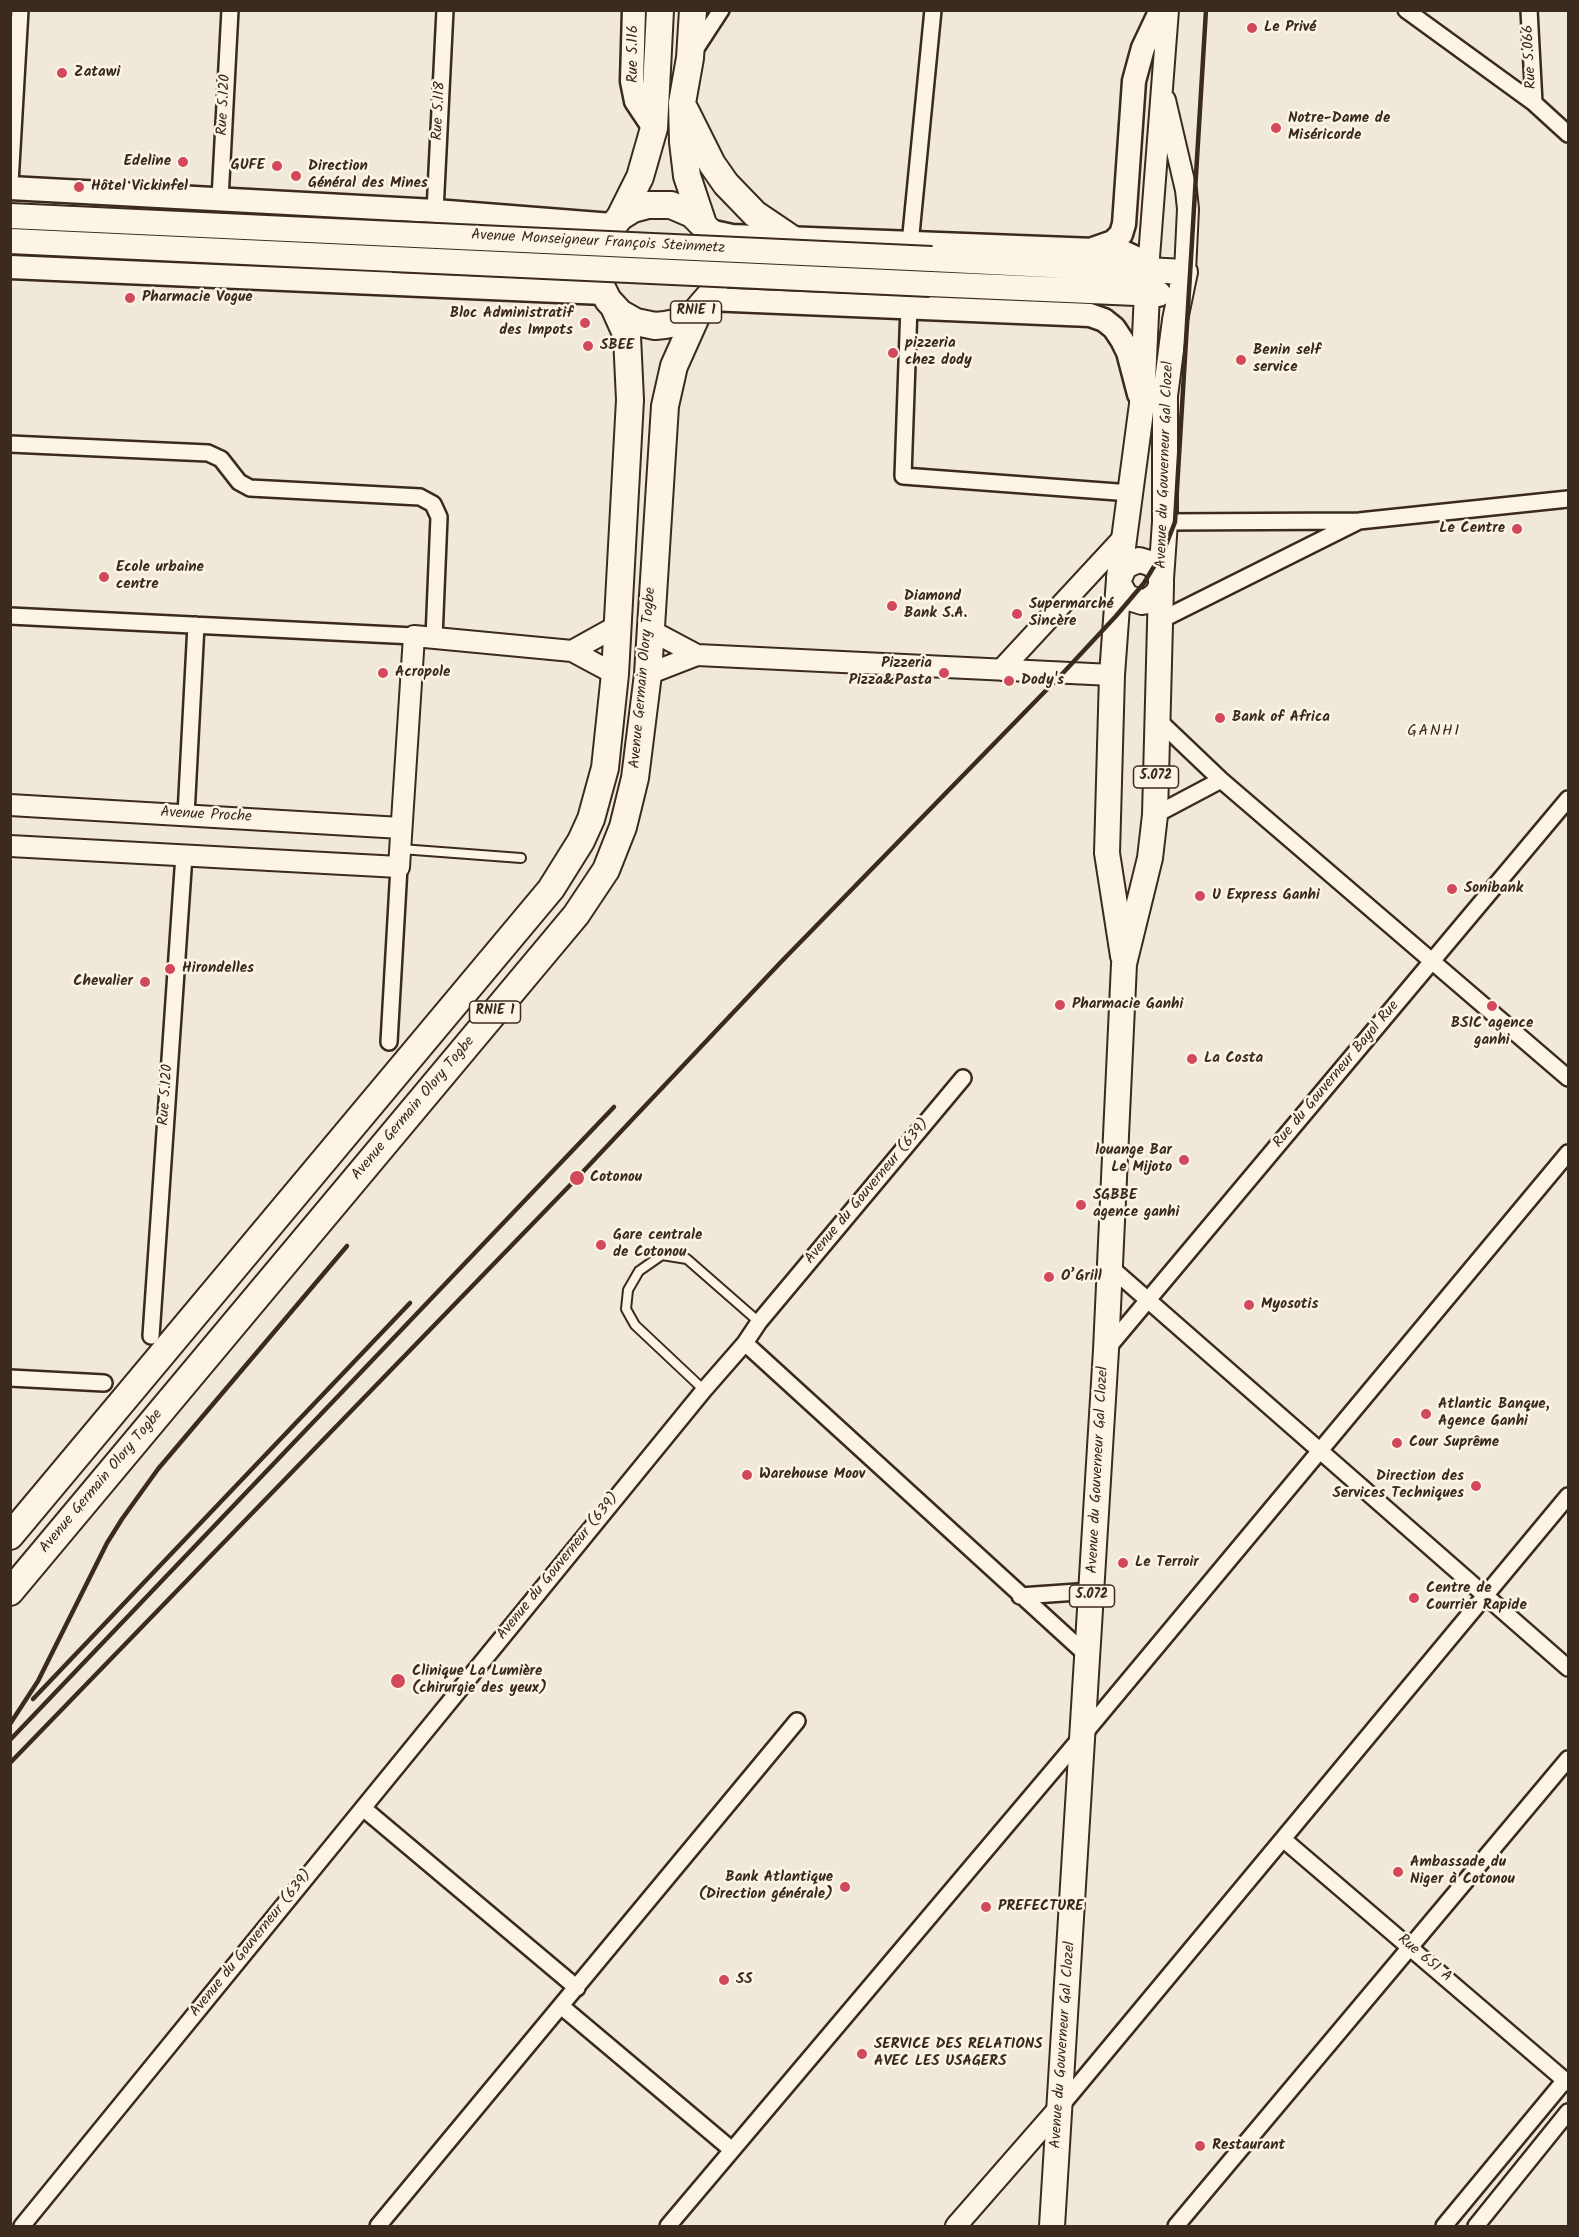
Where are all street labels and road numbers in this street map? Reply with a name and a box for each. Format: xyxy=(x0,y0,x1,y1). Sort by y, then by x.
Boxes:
street label: Rue 5.066 xyxy=(1520,24,1542,90)
street label: Rue 5.116 xyxy=(625,25,643,83)
street label: Rue 5.120 xyxy=(214,74,236,136)
street label: Rue 5.118 xyxy=(429,81,451,141)
street label: Avenue Monseigneur François Steinmetz xyxy=(471,227,725,259)
road number: RNIE 1 xyxy=(670,301,722,323)
street label: Avenue du Gouverneur Gal Clozel xyxy=(1153,361,1179,569)
street label: Avenue Germain Olory Togbe xyxy=(627,587,661,769)
road number: 5.072 xyxy=(1134,766,1178,788)
street label: Avenue Proche xyxy=(160,805,252,827)
street label: Rue du Gouverneur Bayol Rue xyxy=(1270,998,1404,1152)
road number: RNIE 1 xyxy=(470,1001,520,1023)
street label: Avenue Germain Olory Togbe xyxy=(349,1034,479,1184)
street label: Rue 5.120 xyxy=(156,1064,178,1126)
street label: Avenue du Gouverneur (639) xyxy=(802,1116,934,1268)
street label: Avenue du Gouverneur Gal Clozel xyxy=(1085,1366,1113,1574)
street label: Avenue Germain Olory Togbe xyxy=(37,1407,167,1557)
street label: Avenue du Gouverneur (639) xyxy=(494,1490,624,1644)
road number: 5.072 xyxy=(1070,1585,1114,1607)
street label: Avenue du Gouverneur (639) xyxy=(187,1867,317,2021)
street label: Rue 651 A xyxy=(1393,1931,1455,1987)
street label: Avenue du Gouverneur Gal Clozel xyxy=(1048,1941,1080,2149)

